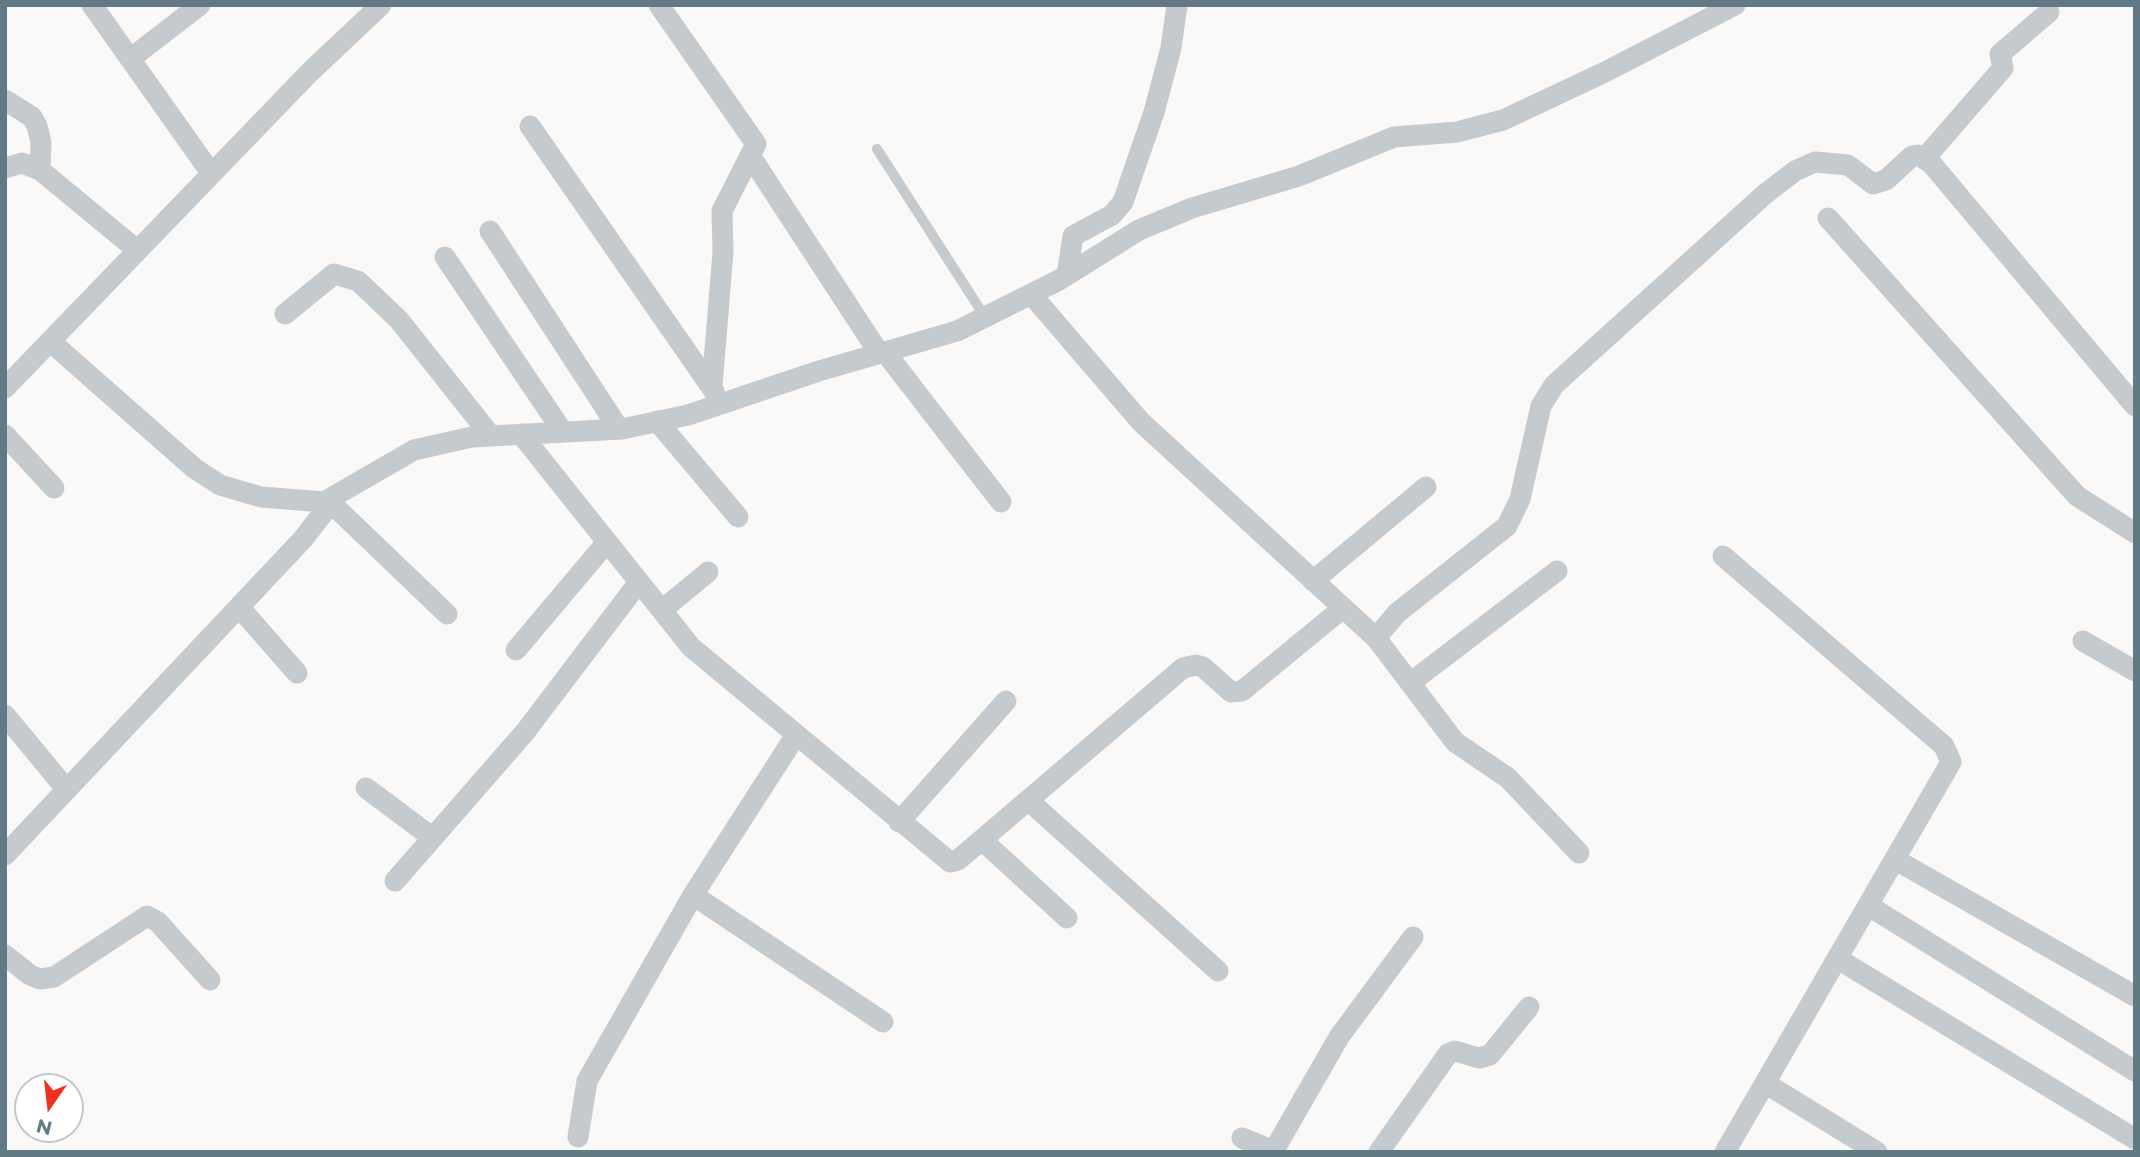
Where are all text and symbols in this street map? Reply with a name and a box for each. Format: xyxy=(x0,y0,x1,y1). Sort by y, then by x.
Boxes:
north arrow xyxy=(14,1073,84,1143)
text: N xyxy=(34,1114,55,1140)

